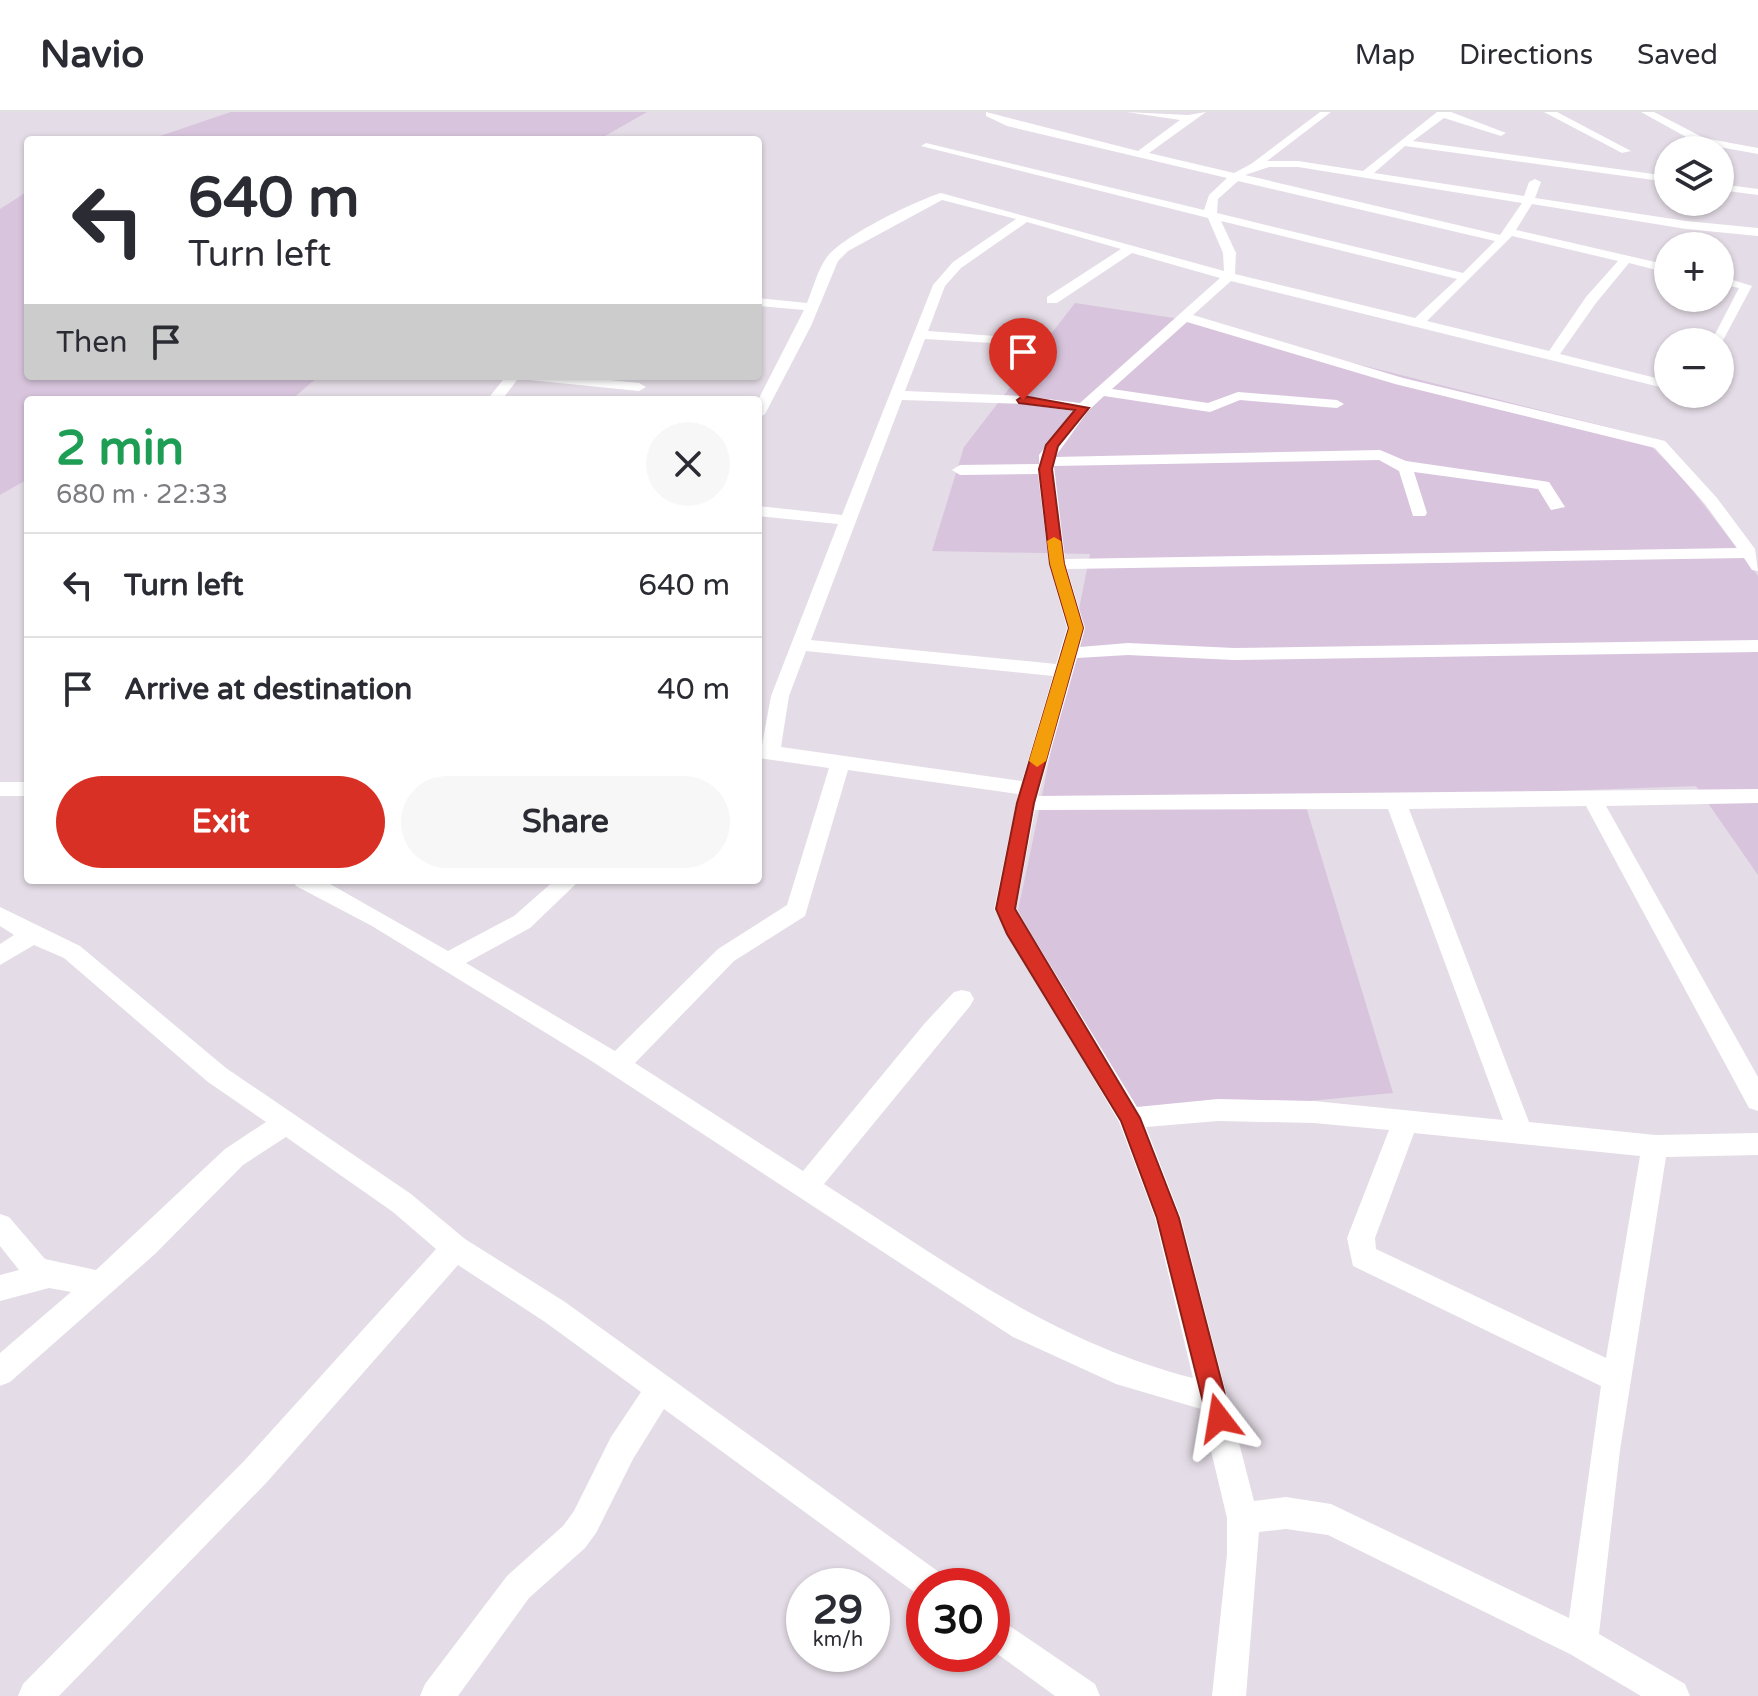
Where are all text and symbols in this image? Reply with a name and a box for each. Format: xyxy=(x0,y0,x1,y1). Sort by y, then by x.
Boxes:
text: Navio xyxy=(40,32,144,78)
text: Map xyxy=(1355,38,1415,72)
text: Directions xyxy=(1459,38,1593,72)
text: Saved xyxy=(1637,38,1718,72)
map controls xyxy=(1654,136,1734,408)
button: layers xyxy=(1654,136,1734,216)
text: 640 m xyxy=(188,165,359,232)
icon: left xyxy=(56,168,160,272)
button: + xyxy=(1654,232,1734,312)
text: Turn left xyxy=(188,233,331,276)
pin xyxy=(989,318,1057,400)
icon: arrive xyxy=(144,320,188,364)
text: Then xyxy=(56,324,128,361)
button: − xyxy=(1654,328,1734,408)
icon: arrive xyxy=(1001,330,1045,374)
text: 2 min xyxy=(56,420,184,478)
button: close xyxy=(646,422,730,506)
text: 680 m · 22:33 xyxy=(56,479,228,510)
icon: left xyxy=(56,563,100,607)
text: Turn left xyxy=(124,567,243,604)
text: 640 m xyxy=(638,567,730,604)
icon: arrive xyxy=(56,667,100,711)
text: Arrive at destination xyxy=(124,671,412,708)
text: 40 m xyxy=(657,671,730,708)
button: Exit xyxy=(56,776,385,868)
button: Share xyxy=(401,776,730,868)
position arrow xyxy=(1177,1376,1261,1460)
speed limit sign: 30 xyxy=(906,1568,1010,1672)
text: 29 xyxy=(813,1586,863,1634)
text: km/h xyxy=(813,1628,863,1652)

